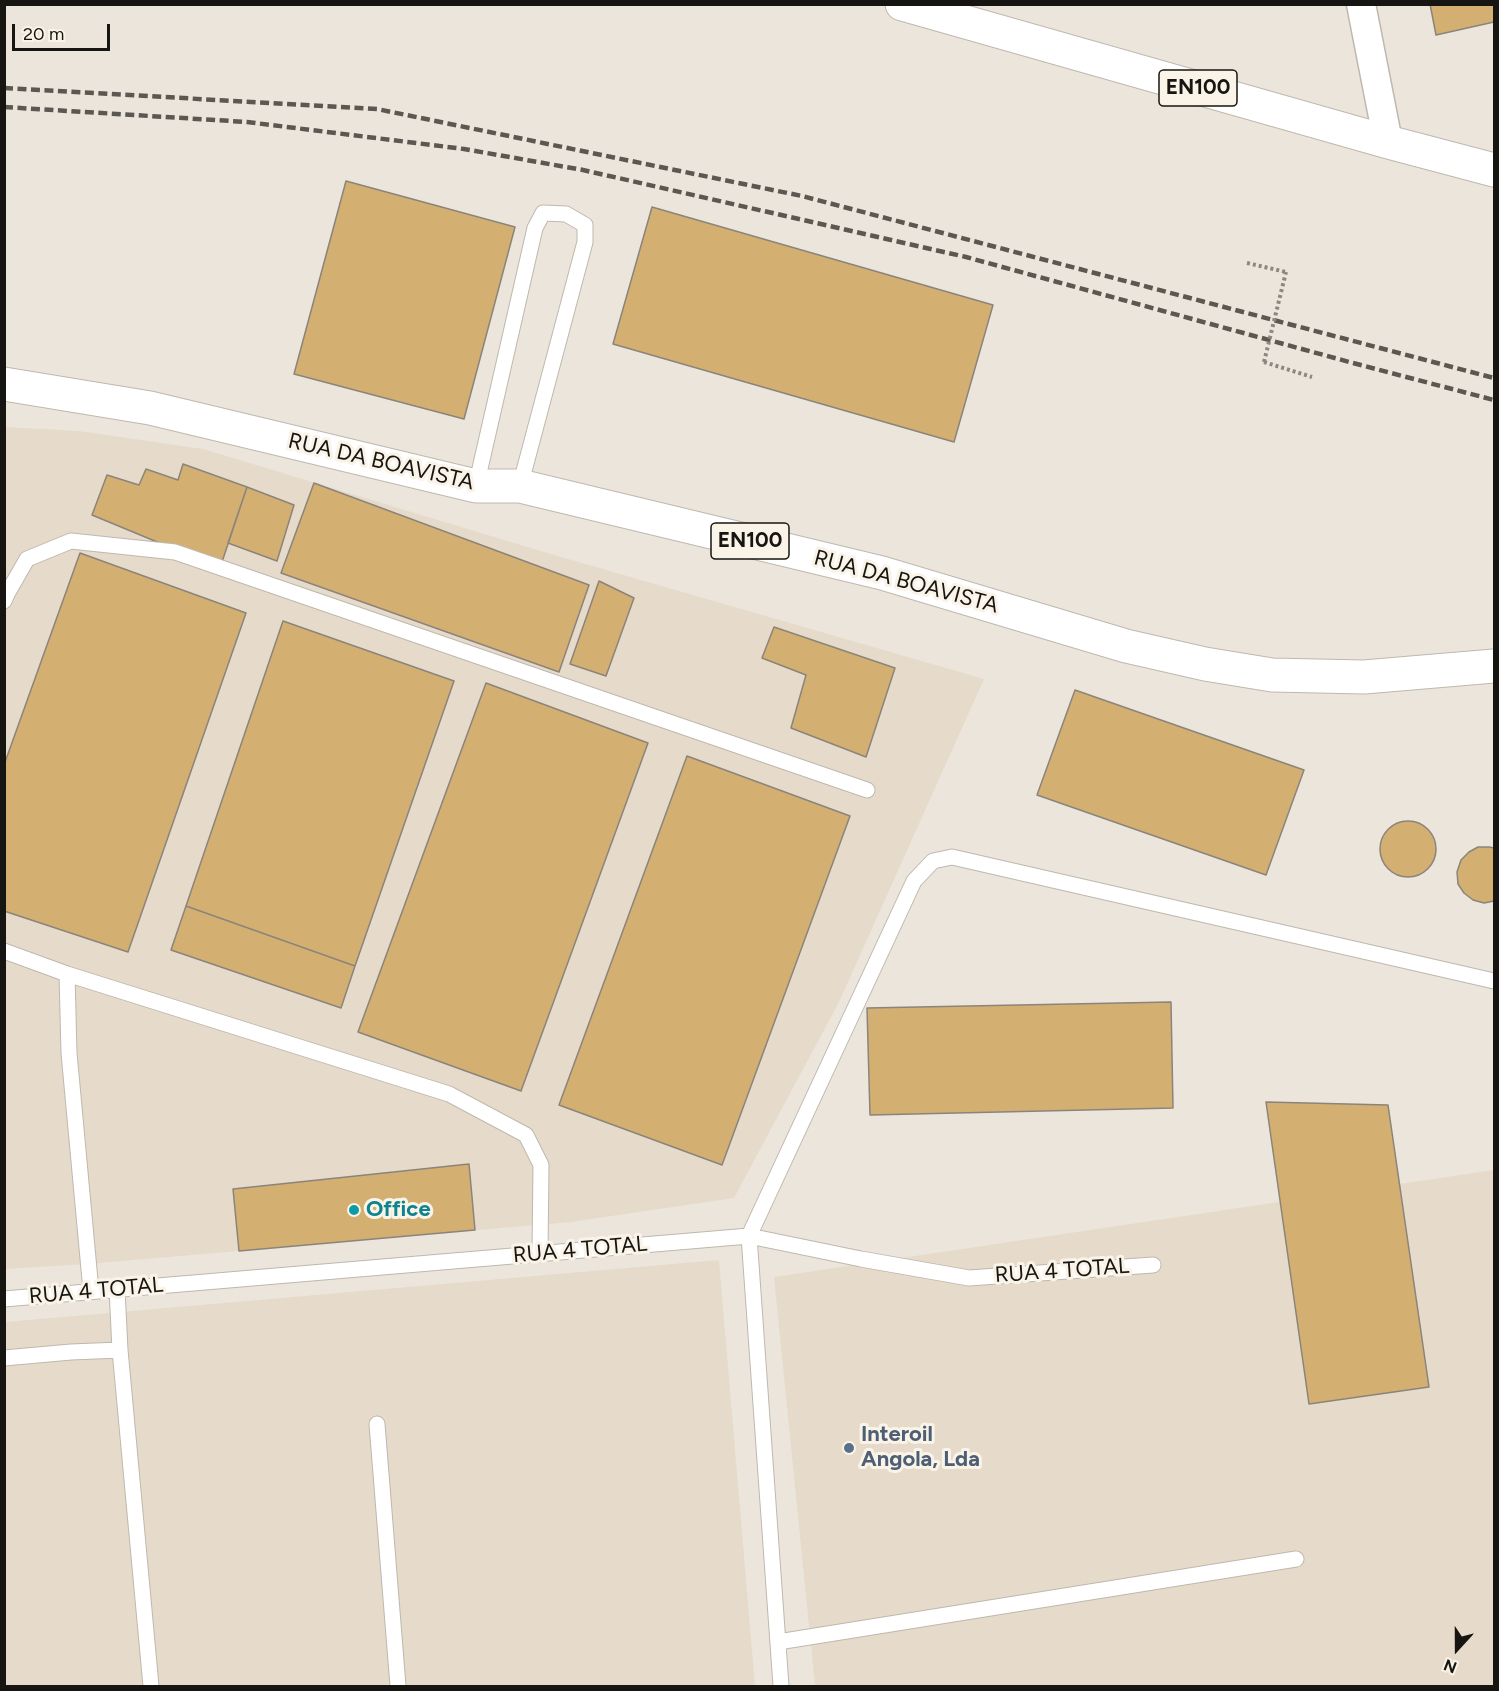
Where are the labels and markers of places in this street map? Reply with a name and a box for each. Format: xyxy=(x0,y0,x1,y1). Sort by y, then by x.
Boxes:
place label: Office xyxy=(366,1197,431,1223)
marker: Office xyxy=(347,1203,361,1217)
place label: Interoil Angola, Lda xyxy=(861,1422,980,1474)
marker: Interoil Angola, Lda xyxy=(842,1441,856,1455)

